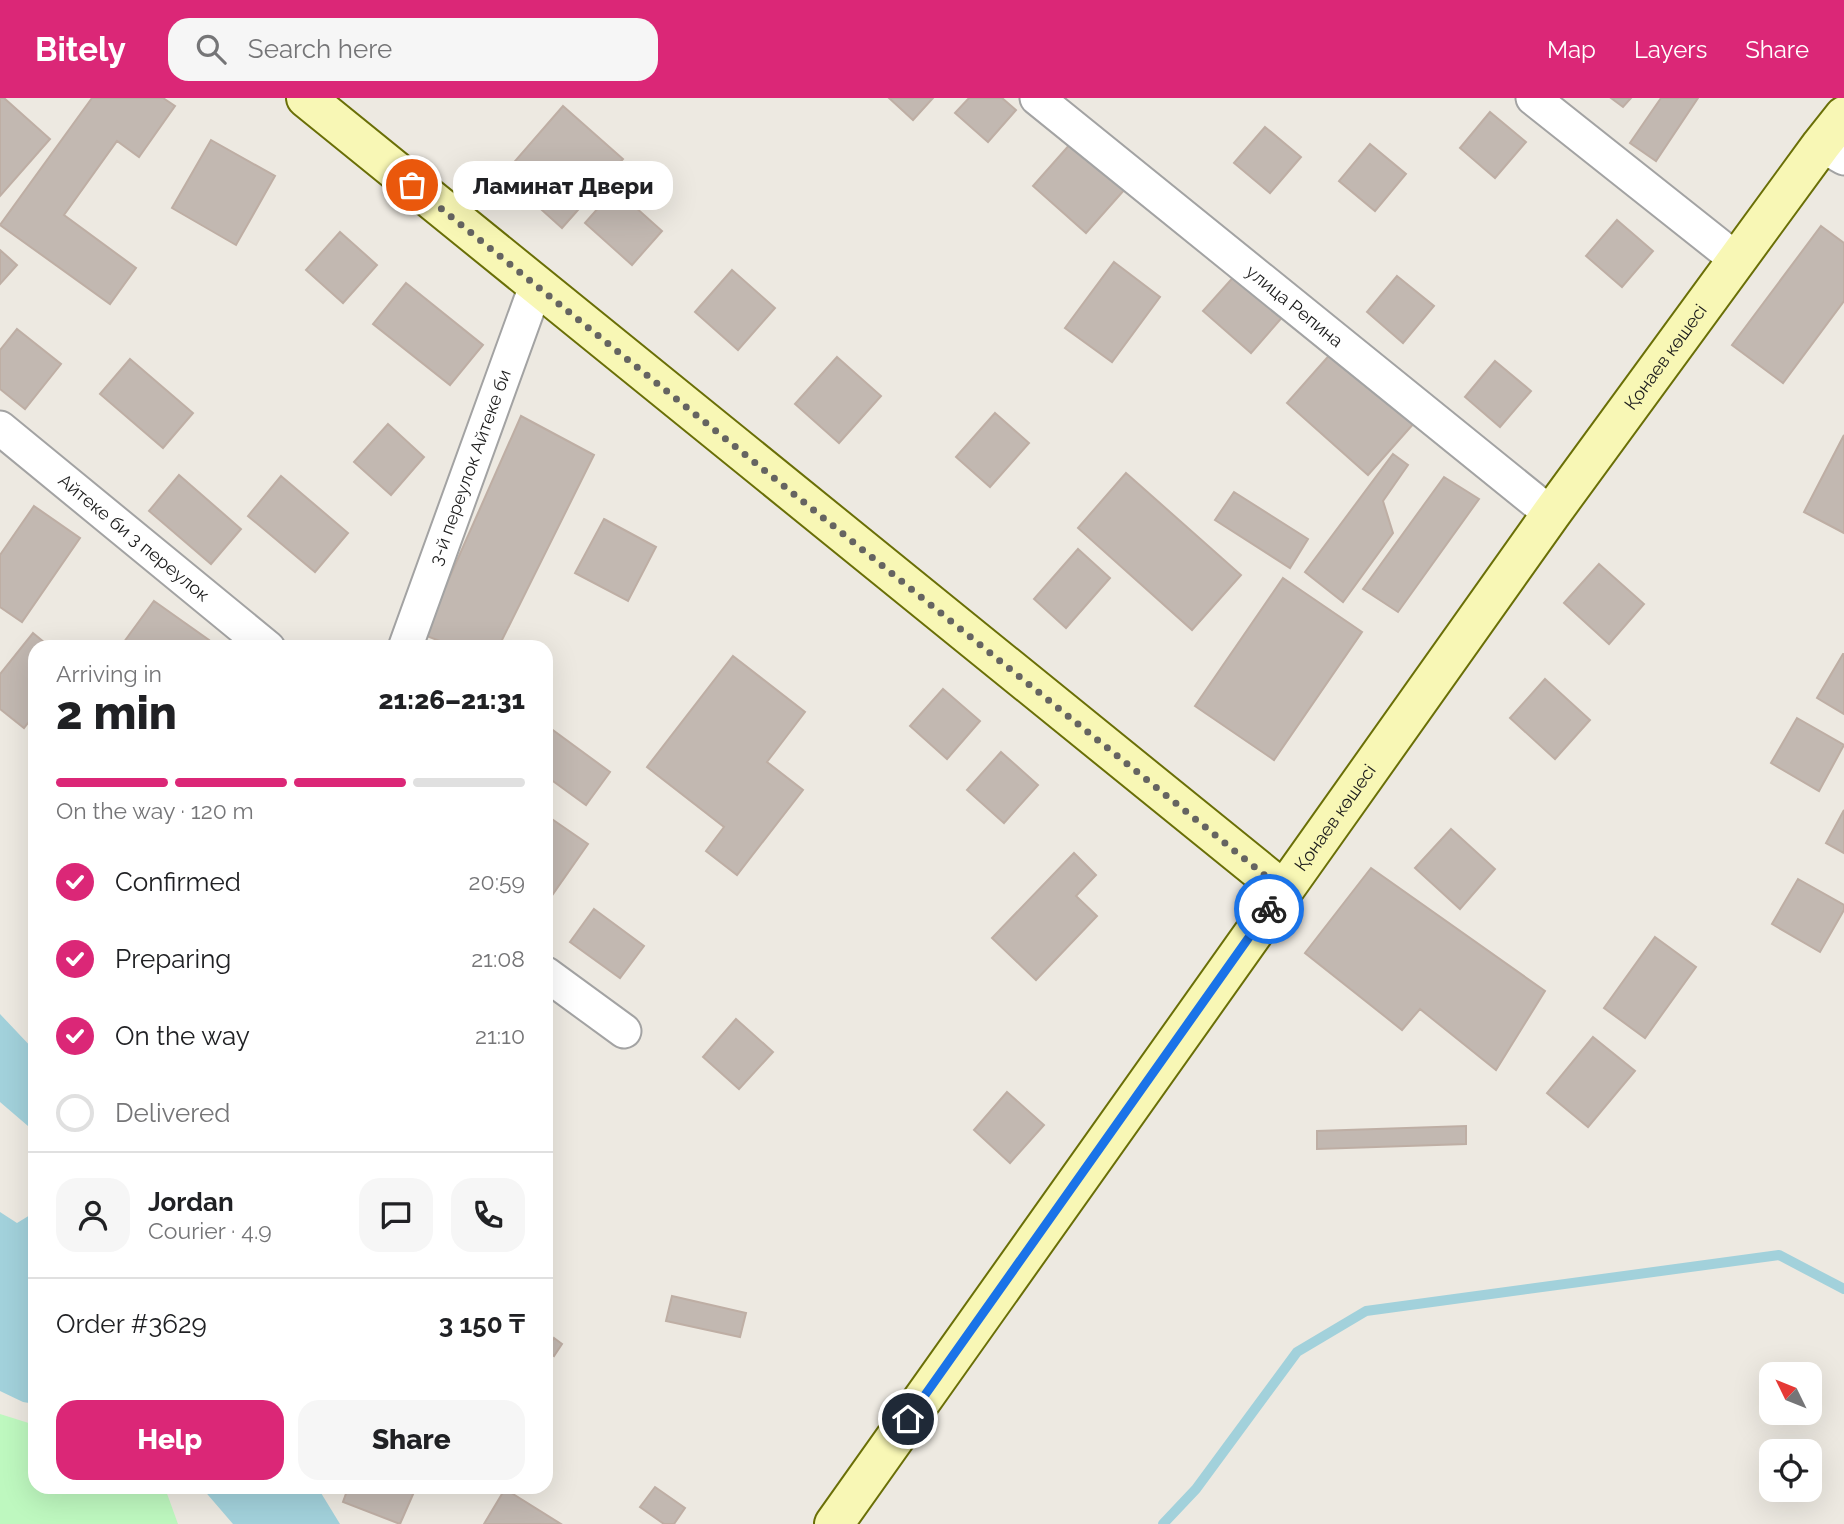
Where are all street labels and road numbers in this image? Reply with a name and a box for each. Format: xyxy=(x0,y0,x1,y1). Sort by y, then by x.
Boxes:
street label: улица Репина xyxy=(1242,260,1347,351)
street label: Қонаев көшесі xyxy=(1620,300,1711,414)
street label: 3-й переулок Айтеке би xyxy=(425,367,515,568)
street label: Айтеке би 3 переулок xyxy=(54,469,214,605)
street label: Қонаев көшесі xyxy=(1290,760,1380,875)

